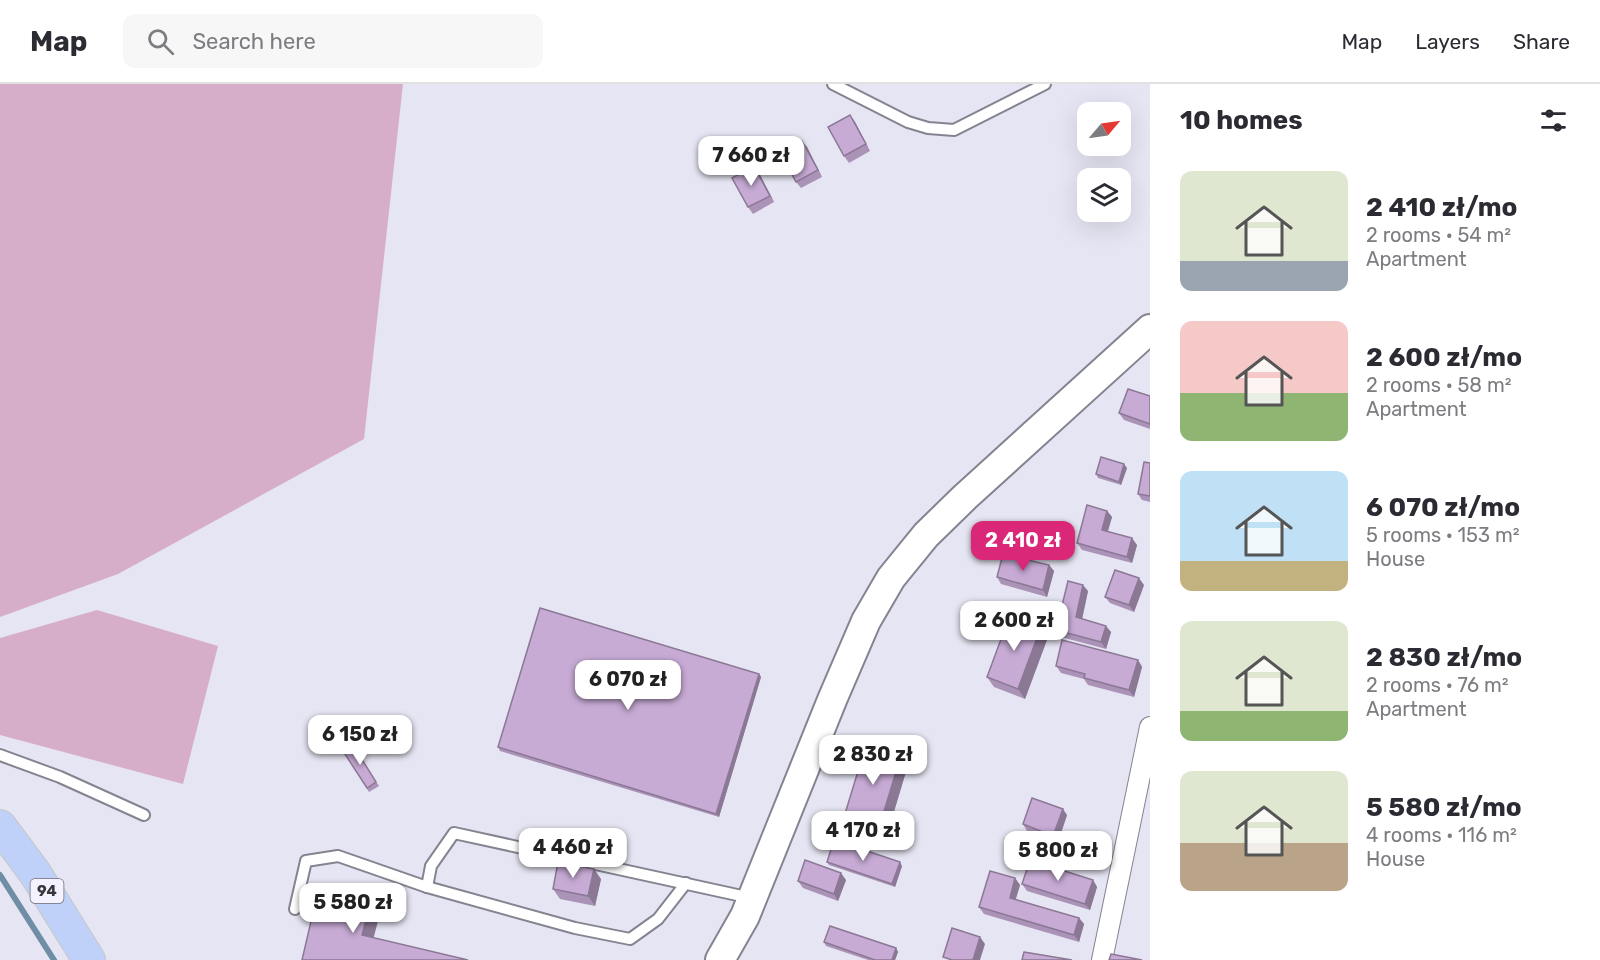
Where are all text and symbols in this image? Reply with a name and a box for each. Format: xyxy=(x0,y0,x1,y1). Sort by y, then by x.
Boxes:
search box xyxy=(123,14,543,68)
text: Map xyxy=(30,25,87,58)
icon: search xyxy=(144,25,177,58)
text: Search here xyxy=(192,28,316,55)
text: Map xyxy=(1341,29,1382,54)
text: Layers xyxy=(1415,29,1480,54)
text: Share xyxy=(1513,29,1570,54)
north arrow xyxy=(1077,102,1131,156)
map controls xyxy=(1077,102,1131,222)
icon: filters xyxy=(1537,104,1570,137)
text: 10 homes xyxy=(1180,105,1303,136)
pin: 7 660 zł xyxy=(689,136,813,187)
text: 7 660 zł xyxy=(712,143,790,167)
button: layers xyxy=(1077,168,1131,222)
text: 2 410 zł/mo xyxy=(1366,192,1517,223)
icon: home xyxy=(1228,195,1300,267)
text: 2 rooms · 54 m² xyxy=(1366,223,1511,247)
text: Apartment xyxy=(1366,247,1467,271)
text: 2 600 zł/mo xyxy=(1366,342,1522,373)
icon: home xyxy=(1228,345,1300,417)
text: 2 rooms · 58 m² xyxy=(1366,373,1512,397)
text: Apartment xyxy=(1366,397,1467,421)
text: 6 070 zł/mo xyxy=(1366,492,1520,523)
icon: home xyxy=(1228,495,1300,567)
pin: 2 410 zł xyxy=(961,521,1085,572)
text: 5 rooms · 153 m² xyxy=(1366,523,1520,547)
text: 2 410 zł xyxy=(985,528,1061,552)
text: House xyxy=(1366,547,1425,571)
pin: 2 600 zł xyxy=(952,601,1076,652)
text: 2 600 zł xyxy=(974,608,1054,632)
text: 2 830 zł/mo xyxy=(1366,642,1522,673)
icon: home xyxy=(1228,645,1300,717)
pin: 6 070 zł xyxy=(566,660,690,711)
text: 6 070 zł xyxy=(589,667,667,691)
text: 2 rooms · 76 m² xyxy=(1366,673,1509,697)
text: Apartment xyxy=(1366,697,1467,721)
pin: 6 150 zł xyxy=(298,715,422,766)
text: 6 150 zł xyxy=(322,722,398,746)
pin: 2 830 zł xyxy=(811,735,935,786)
text: 2 830 zł xyxy=(833,742,913,766)
text: 5 580 zł/mo xyxy=(1366,792,1522,823)
icon: home xyxy=(1228,795,1300,867)
pin: 4 170 zł xyxy=(801,811,925,862)
text: 4 170 zł xyxy=(825,818,901,842)
text: 4 rooms · 116 m² xyxy=(1366,823,1517,847)
pin: 4 460 zł xyxy=(511,828,635,879)
pin: 5 800 zł xyxy=(996,831,1120,882)
text: 4 460 zł xyxy=(533,835,613,859)
text: 5 800 zł xyxy=(1018,838,1098,862)
text: House xyxy=(1366,847,1425,871)
road number: 94 xyxy=(30,879,63,903)
pin: 5 580 zł xyxy=(291,883,415,934)
text: 5 580 zł xyxy=(313,890,393,914)

